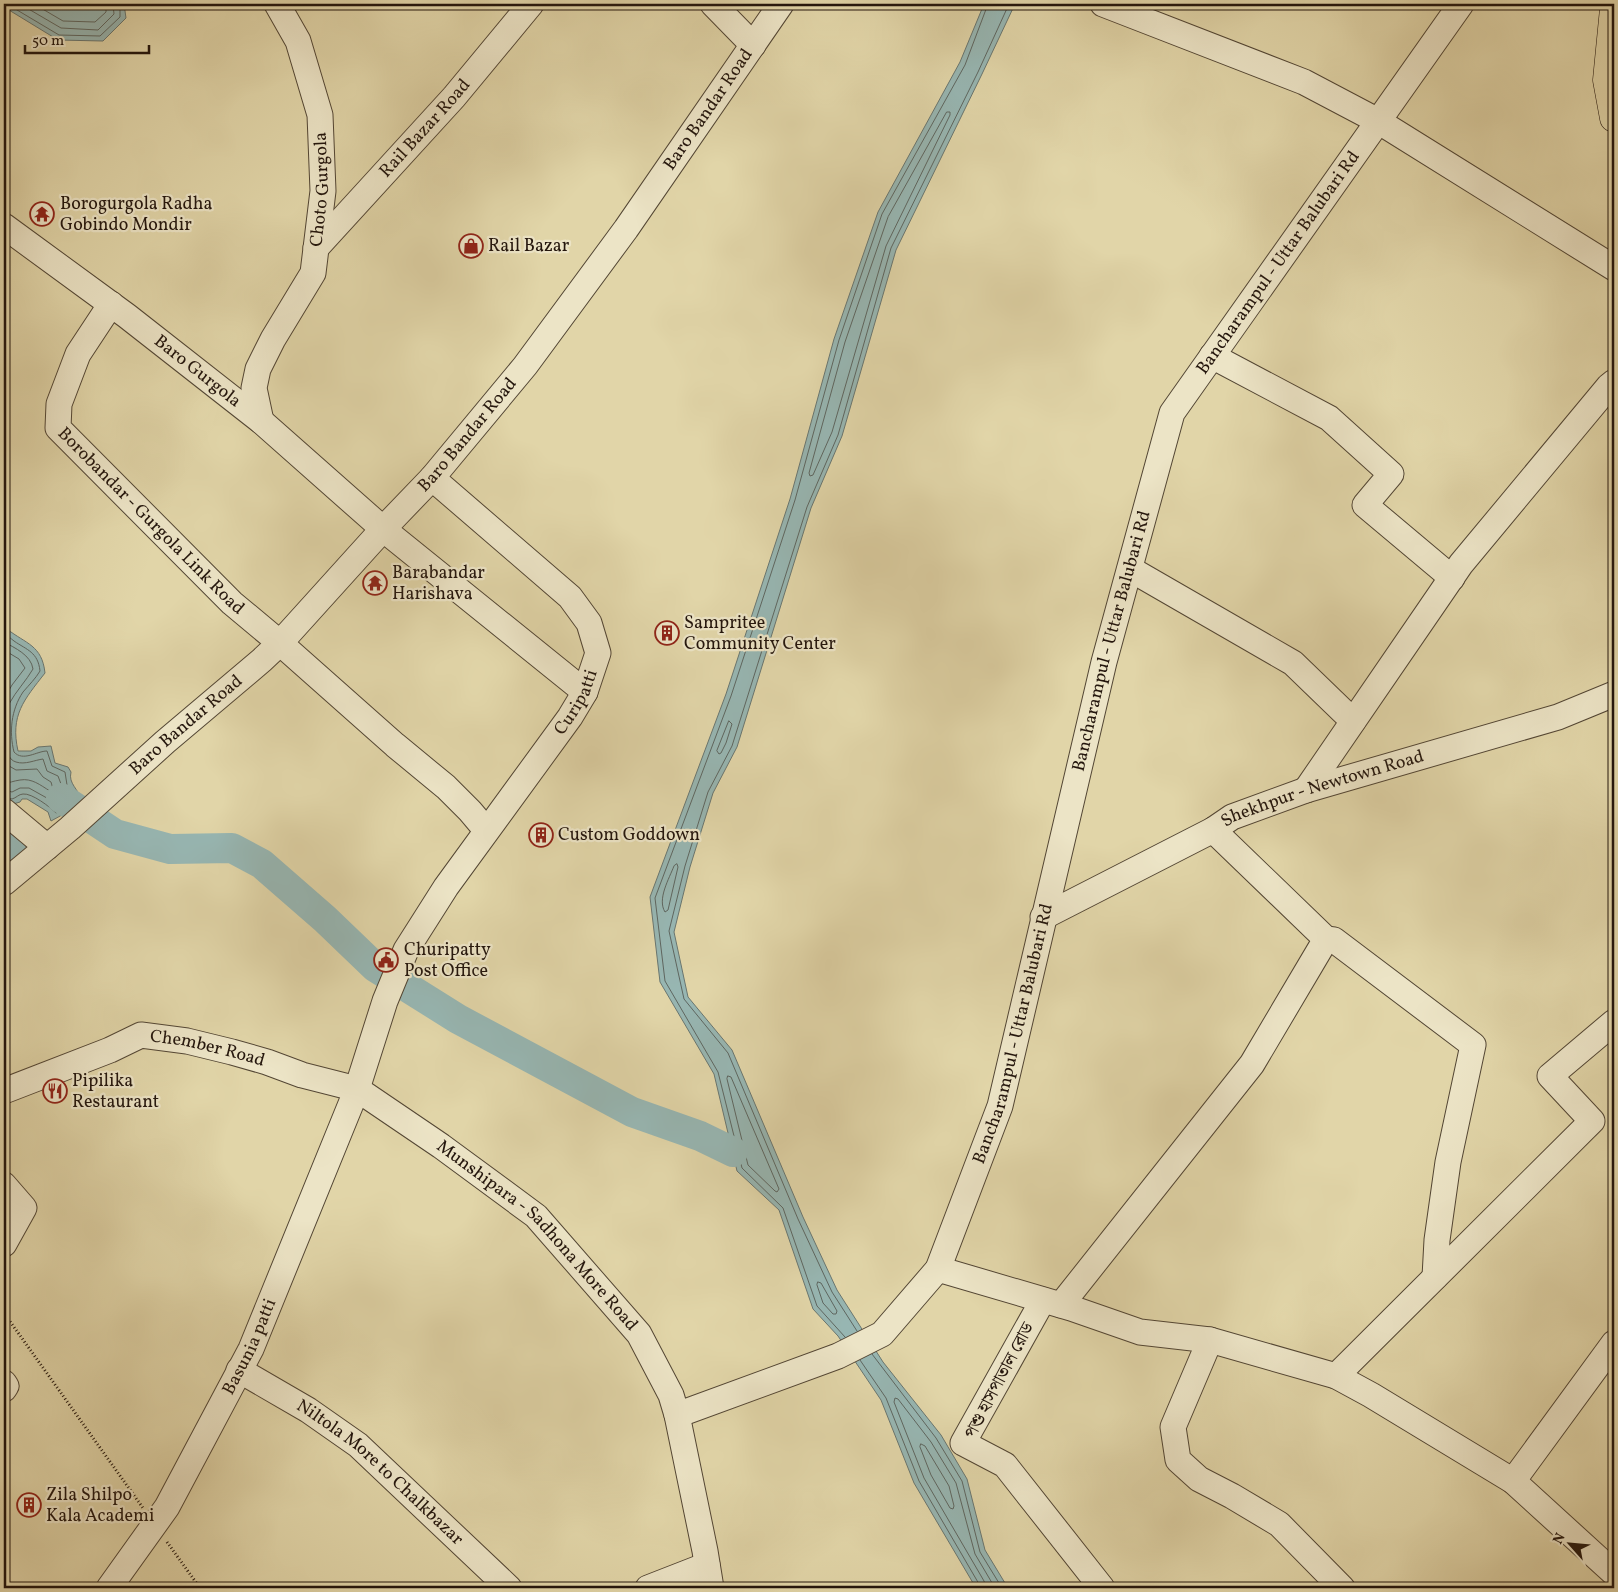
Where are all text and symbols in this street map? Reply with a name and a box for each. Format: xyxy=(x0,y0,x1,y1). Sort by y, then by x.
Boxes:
scale bar xyxy=(25,22,149,54)
text: 50 m xyxy=(32,31,64,52)
street label: Baro Bandar Road xyxy=(657,44,759,175)
street label: Rail Bazar Road xyxy=(374,73,477,183)
street label: Choto Gurgola xyxy=(304,131,336,248)
street label: Bancharampul - Uttar Balubari Rd xyxy=(1190,146,1366,380)
place label: Borogurgola Radha Gobindo Mondir xyxy=(60,192,212,238)
temple icon: Borogurgola Radha Gobindo Mondir xyxy=(29,201,55,227)
shop icon: Rail Bazar xyxy=(458,233,484,259)
place label: Rail Bazar xyxy=(488,234,570,259)
street label: Baro Gurgola xyxy=(149,329,246,413)
street label: Baro Bandar Road xyxy=(412,372,523,498)
street label: Borobandar - Gurgola Link Road xyxy=(52,422,250,621)
street label: Bancharampul - Uttar Balubari Rd xyxy=(1066,508,1157,774)
place label: Barabandar Harishava xyxy=(392,561,485,607)
temple icon: Barabandar Harishava xyxy=(362,570,388,596)
place label: Sampritee Community Center xyxy=(684,611,836,657)
building icon: Sampritee Community Center xyxy=(654,620,680,646)
street label: Curipatti xyxy=(548,666,604,740)
street label: Baro Bandar Road xyxy=(124,669,248,781)
street label: Shekhpur - Newtown Road xyxy=(1216,744,1427,834)
building icon: Custom Goddown xyxy=(528,822,554,848)
place label: Custom Goddown xyxy=(558,823,700,848)
street label: Bancharampul - Uttar Balubari Rd xyxy=(967,901,1059,1168)
place label: Churipatty Post Office xyxy=(404,938,491,984)
public building icon: Churipatty Post Office xyxy=(373,947,399,973)
street label: Chember Road xyxy=(149,1024,268,1073)
place label: Pipilika Restaurant xyxy=(72,1069,159,1115)
restaurant icon: Pipilika Restaurant xyxy=(42,1078,68,1104)
street label: Munshipara - Sadhona More Road xyxy=(431,1134,644,1337)
street label: Basunia patti xyxy=(216,1295,283,1399)
street label: পশু হাসপাতাল রোড xyxy=(959,1318,1042,1443)
street label: Niltola More to Chalkbazar xyxy=(292,1393,469,1551)
place label: Zila Shilpo Kala Academi xyxy=(46,1483,154,1529)
building icon: Zila Shilpo Kala Academi xyxy=(16,1492,42,1518)
north arrow xyxy=(1546,1520,1596,1570)
text: N xyxy=(1549,1530,1571,1548)

